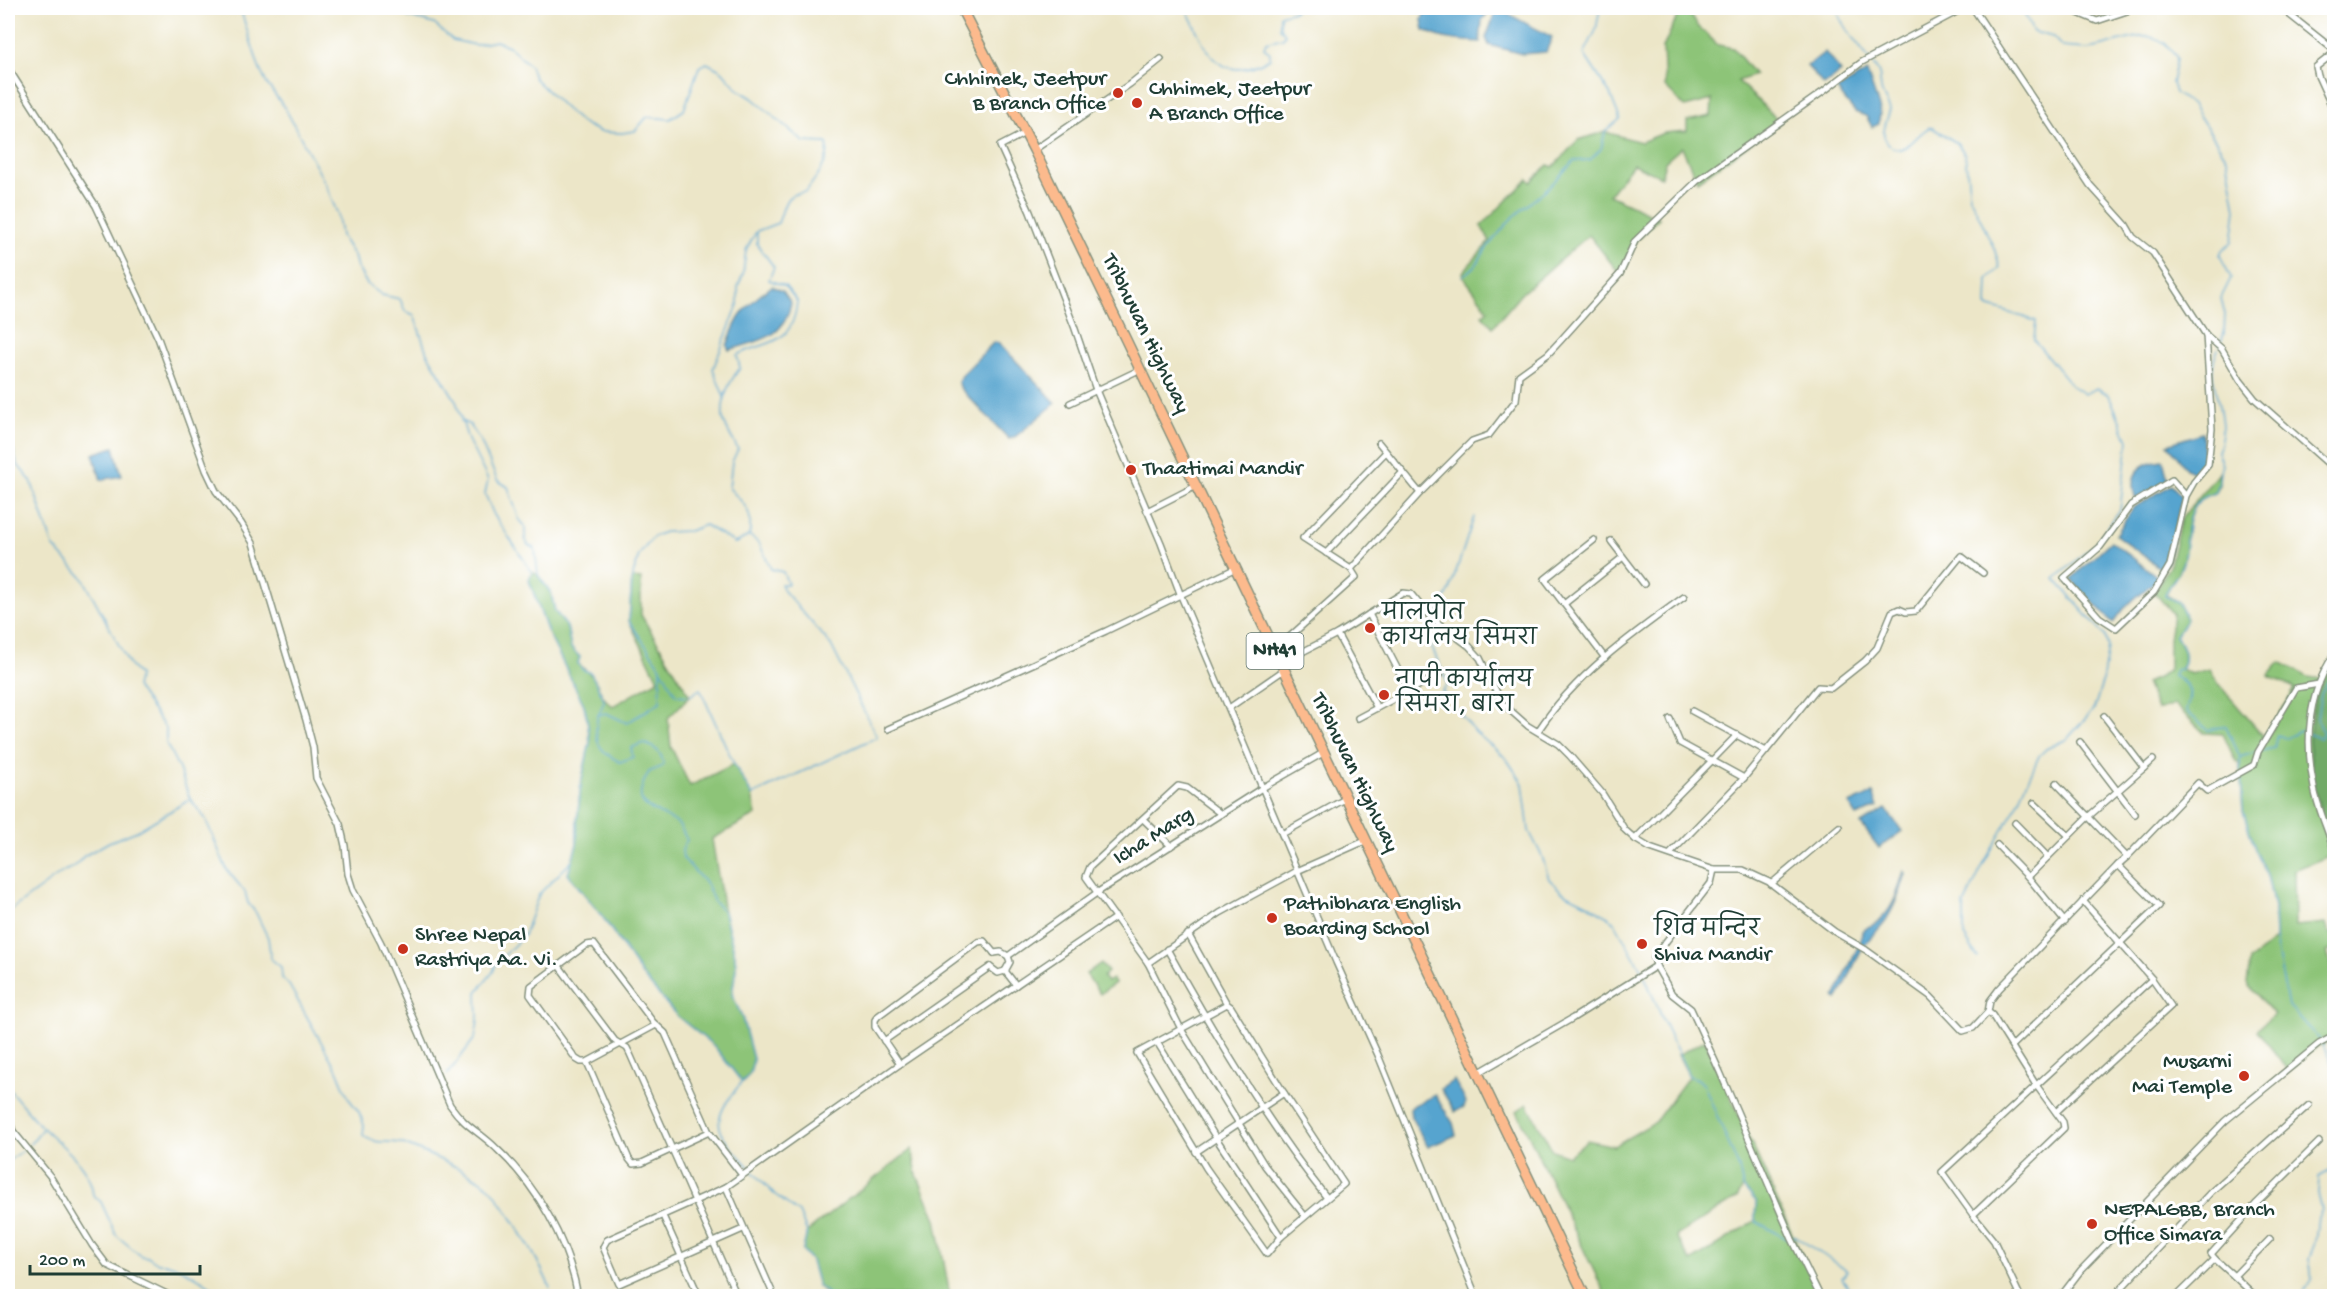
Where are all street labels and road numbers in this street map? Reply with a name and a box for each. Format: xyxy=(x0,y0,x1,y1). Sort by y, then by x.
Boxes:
street label: Tribhuvan Highway xyxy=(1094,248,1195,418)
road number: NH41 xyxy=(1246,633,1304,669)
street label: Tribhuvan Highway xyxy=(1303,687,1404,857)
street label: Icha Marg xyxy=(1109,802,1199,872)

